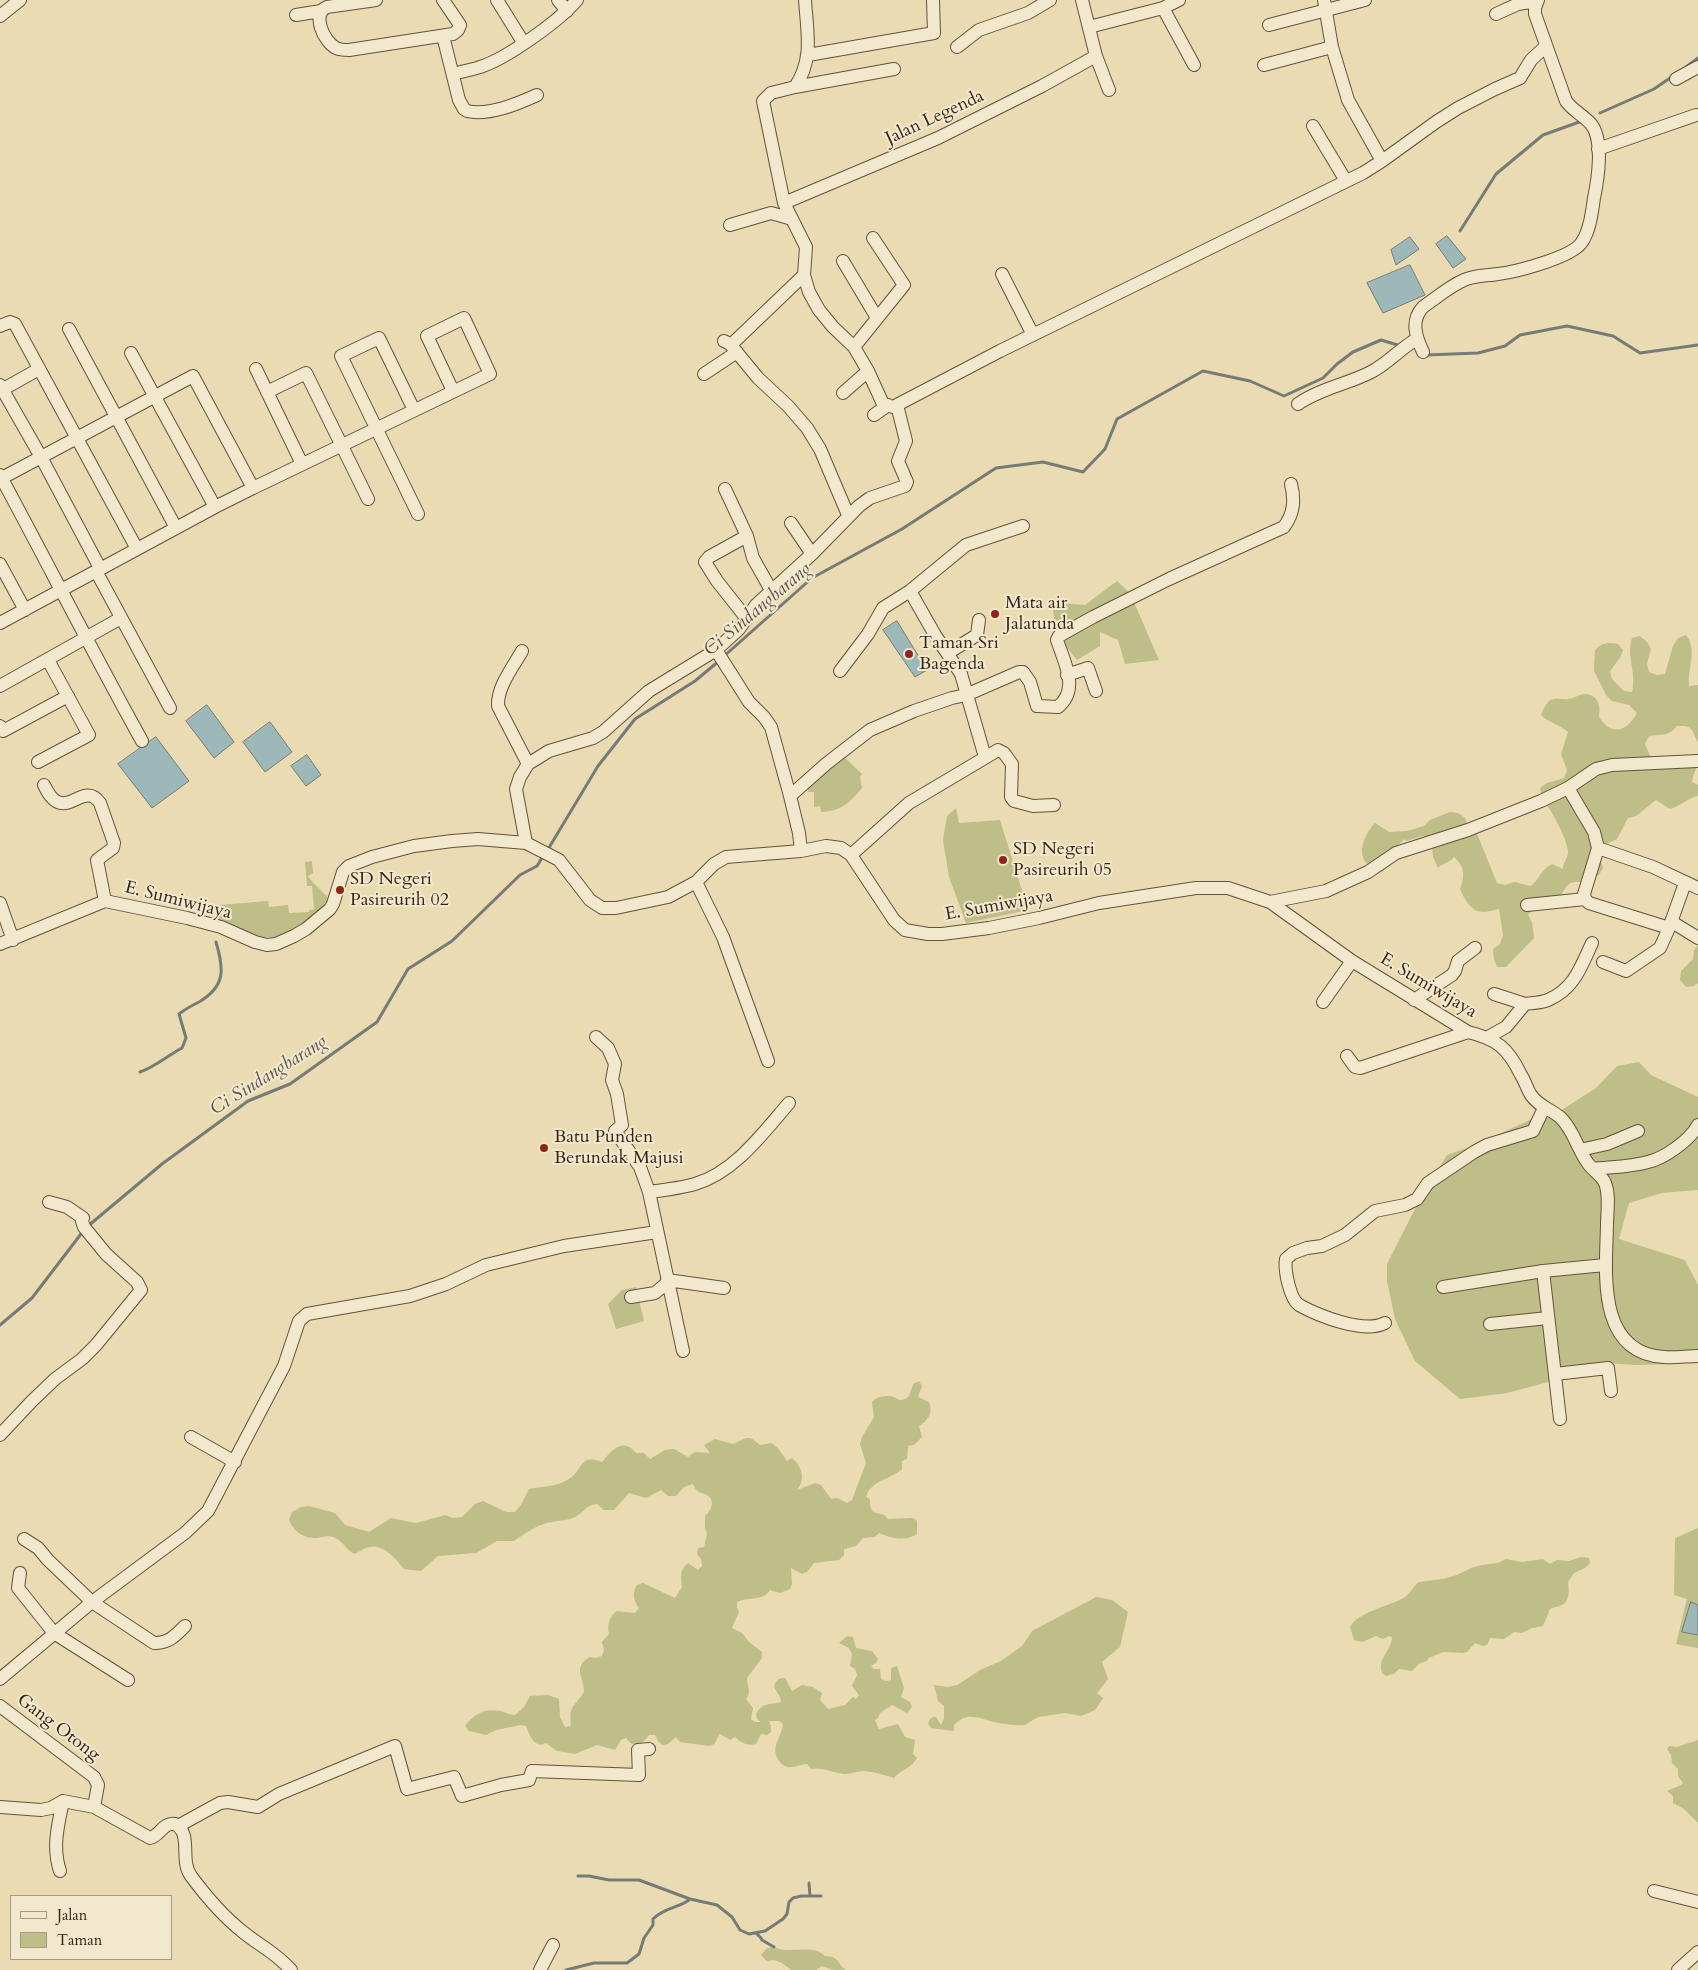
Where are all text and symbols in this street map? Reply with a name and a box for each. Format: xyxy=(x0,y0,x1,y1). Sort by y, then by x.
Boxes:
street label: Jalan Legenda xyxy=(882,86,988,150)
water label: Ci Sindangbarang xyxy=(700,558,816,662)
place label: Mata air Jalatunda xyxy=(1005,593,1074,636)
marker: Mata air Jalatunda xyxy=(989,608,1001,620)
place label: Taman Sri Bagenda xyxy=(919,633,999,676)
marker: Taman Sri Bagenda xyxy=(903,648,915,660)
place label: SD Negeri Pasireurih 05 xyxy=(1013,839,1112,882)
marker: SD Negeri Pasireurih 05 xyxy=(997,854,1009,866)
place label: SD Negeri Pasireurih 02 xyxy=(350,869,449,912)
street label: E. Sumiwijaya xyxy=(122,877,234,925)
marker: SD Negeri Pasireurih 02 xyxy=(334,884,346,896)
street label: E. Sumiwijaya xyxy=(943,886,1055,926)
street label: E. Sumiwijaya xyxy=(1376,949,1480,1023)
water label: Ci Sindangbarang xyxy=(206,1031,332,1121)
place label: Batu Punden Berundak Majusi xyxy=(554,1127,684,1170)
marker: Batu Punden Berundak Majusi xyxy=(538,1142,550,1154)
street label: Gang Otong xyxy=(12,1690,104,1766)
legend xyxy=(10,1895,172,1960)
text: Jalan xyxy=(57,1905,87,1925)
text: Taman xyxy=(57,1930,102,1950)

